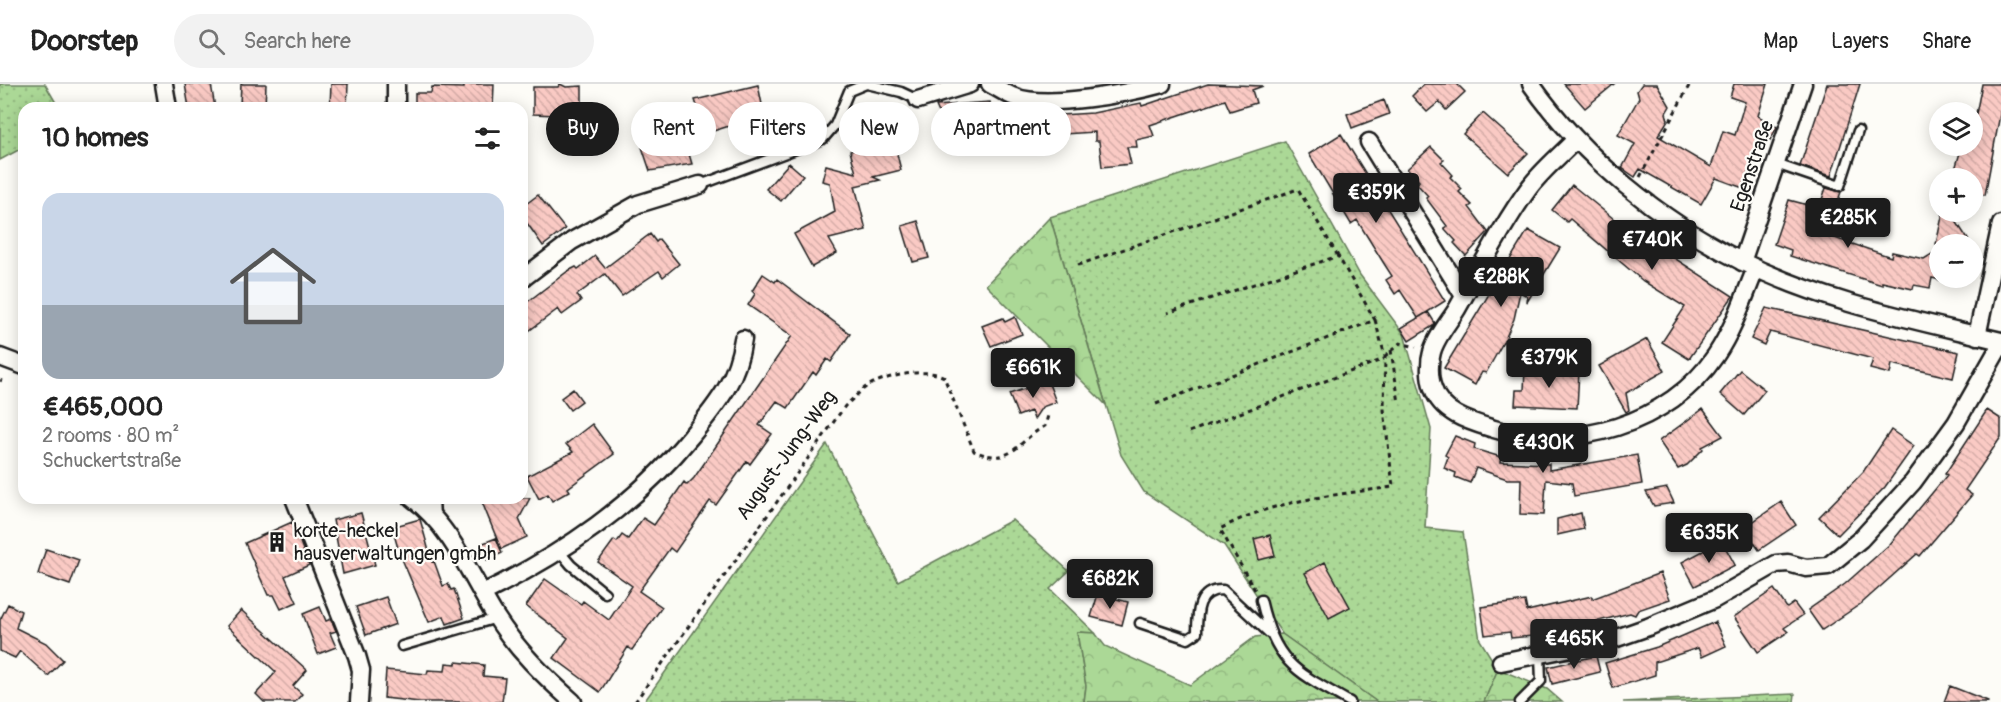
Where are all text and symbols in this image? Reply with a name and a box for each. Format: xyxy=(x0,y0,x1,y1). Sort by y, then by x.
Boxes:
search box xyxy=(174,14,594,68)
text: Doorstep xyxy=(30,24,138,59)
icon: search xyxy=(195,25,228,58)
text: Search here xyxy=(243,27,351,55)
text: Map xyxy=(1763,28,1798,55)
text: Layers xyxy=(1831,28,1889,55)
text: Share xyxy=(1922,28,1971,55)
chip: Buy xyxy=(546,102,619,156)
chip: Rent xyxy=(631,102,716,156)
chip: Filters xyxy=(728,102,827,156)
chip: New xyxy=(839,102,919,156)
chip: Apartment xyxy=(931,102,1071,156)
map controls xyxy=(1929,102,1983,288)
button: layers xyxy=(1929,102,1983,156)
street label: Egenstraße xyxy=(1725,117,1779,215)
text: 10 homes xyxy=(42,122,148,154)
icon: filters xyxy=(471,122,504,155)
button: + xyxy=(1929,168,1983,222)
pin: €359K xyxy=(1334,173,1418,224)
text: €359K xyxy=(1347,180,1405,205)
pin: €285K xyxy=(1806,198,1890,249)
text: €285K xyxy=(1819,205,1877,230)
pin: €740K xyxy=(1610,220,1694,271)
text: €740K xyxy=(1621,227,1683,252)
icon: home xyxy=(219,232,327,340)
button: − xyxy=(1929,234,1983,288)
pin: €288K xyxy=(1459,257,1543,308)
text: €288K xyxy=(1473,264,1529,289)
pin: €379K xyxy=(1507,338,1591,389)
text: €379K xyxy=(1520,345,1578,370)
pin: €661K xyxy=(991,348,1075,399)
text: €661K xyxy=(1005,355,1061,380)
street label: August-Jung-Weg xyxy=(731,385,841,525)
text: €465,000 xyxy=(42,391,163,423)
text: 2 rooms · 80 m² xyxy=(42,423,179,448)
pin: €430K xyxy=(1501,423,1585,474)
text: €430K xyxy=(1512,430,1574,455)
text: Schuckertstraße xyxy=(42,448,181,473)
pin: €635K xyxy=(1667,513,1751,564)
place label: korte-heckel hausverwaltungen gmbh xyxy=(294,518,496,566)
text: €635K xyxy=(1680,520,1738,545)
building icon: korte-heckel hausverwaltungen gmbh xyxy=(265,530,289,554)
pin: €682K xyxy=(1068,559,1152,610)
text: €682K xyxy=(1081,566,1139,591)
pin: €465K xyxy=(1532,619,1616,670)
text: €465K xyxy=(1544,626,1604,651)

